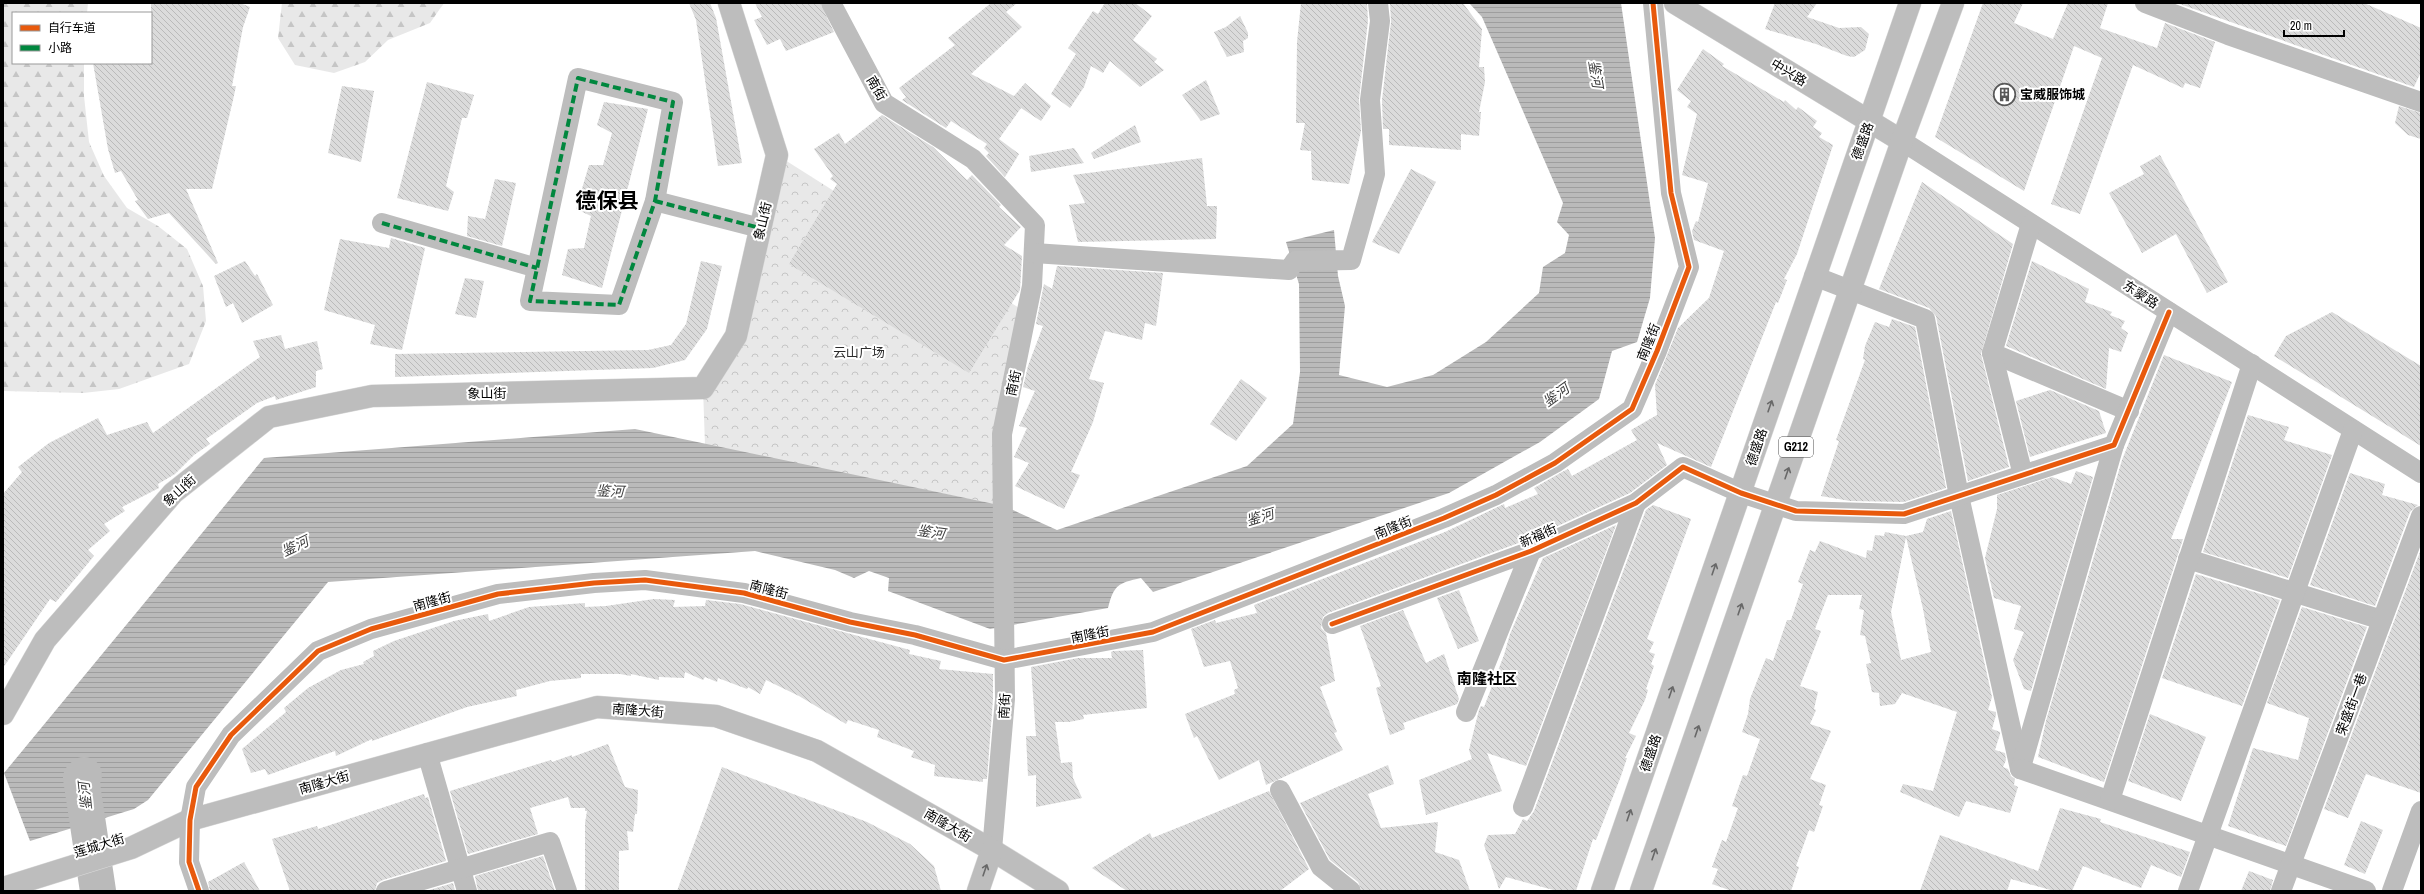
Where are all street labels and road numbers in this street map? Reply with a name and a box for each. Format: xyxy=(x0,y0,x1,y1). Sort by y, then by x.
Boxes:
street label: 中兴路 xyxy=(1768,55,1810,90)
street label: 南街 xyxy=(863,73,890,104)
street label: 德盛路 xyxy=(1848,120,1877,162)
street label: 象山街 xyxy=(750,200,775,242)
street label: 东蒙路 xyxy=(2120,277,2162,312)
street label: 南隆街 xyxy=(1633,321,1664,363)
street label: 南街 xyxy=(1002,369,1025,398)
street label: 象山街 xyxy=(467,385,507,402)
street label: 德盛路 xyxy=(1742,426,1771,468)
road number: G212 xyxy=(1779,437,1813,457)
street label: 象山街 xyxy=(159,471,199,510)
street label: 南隆街 xyxy=(1372,512,1414,543)
street label: 新福街 xyxy=(1517,520,1559,551)
street label: 南隆街 xyxy=(748,576,790,603)
street label: 南隆街 xyxy=(411,588,453,615)
street label: 南隆街 xyxy=(1069,622,1111,647)
street label: 荣盛街一巷 xyxy=(2332,671,2371,738)
street label: 南街 xyxy=(995,693,1014,719)
street label: 南隆大街 xyxy=(611,700,665,721)
street label: 德盛路 xyxy=(1636,732,1665,774)
street label: 南隆大街 xyxy=(297,767,351,798)
street label: 南隆大街 xyxy=(921,805,975,846)
street label: 莲城大街 xyxy=(72,830,127,861)

